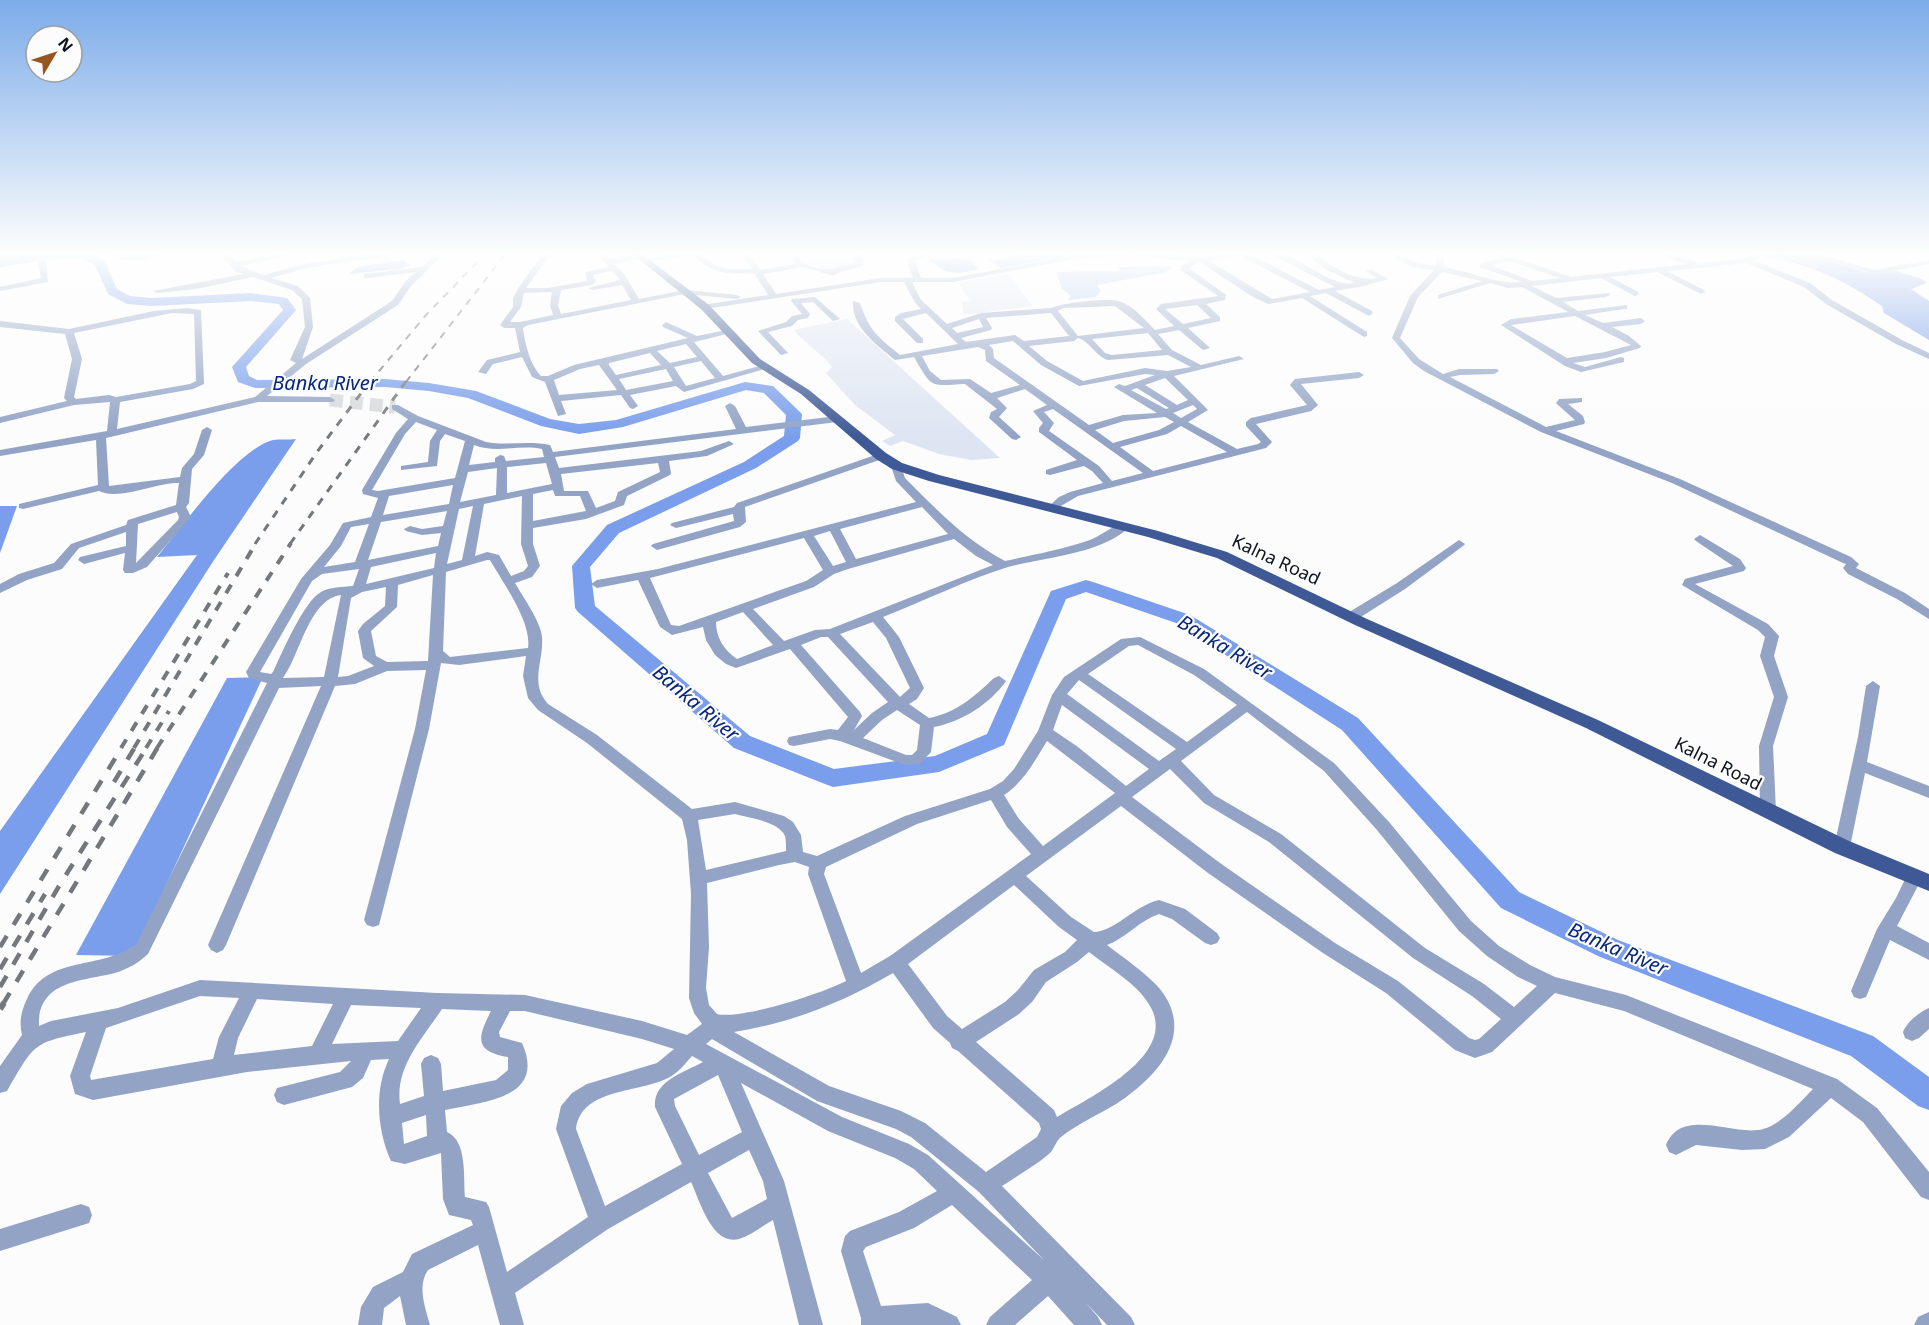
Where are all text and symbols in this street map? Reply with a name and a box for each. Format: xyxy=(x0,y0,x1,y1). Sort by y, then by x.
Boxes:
north arrow xyxy=(24,24,84,84)
text: N xyxy=(53,33,78,57)
water label: Banka River xyxy=(272,369,379,396)
street label: Kalna Road xyxy=(1228,528,1325,590)
water label: Banka River xyxy=(1173,608,1278,686)
water label: Banka River xyxy=(647,658,746,747)
street label: Kalna Road xyxy=(1671,731,1766,795)
water label: Banka River xyxy=(1564,916,1673,982)

